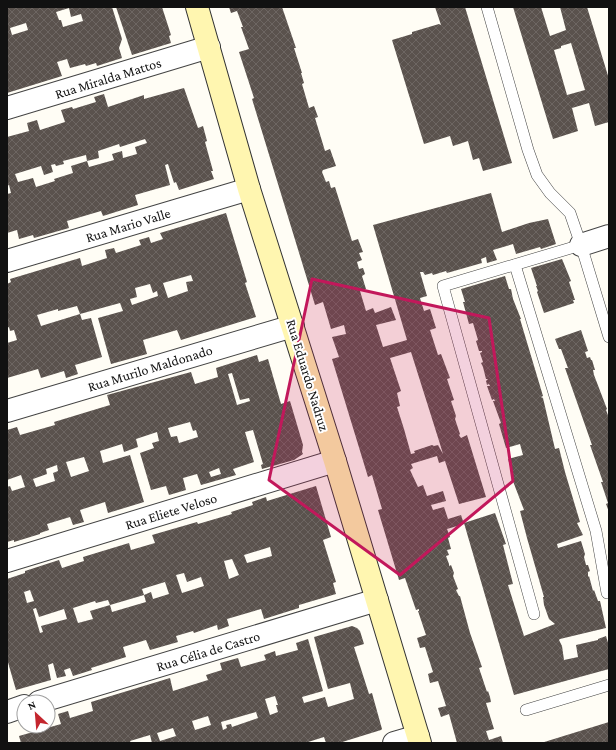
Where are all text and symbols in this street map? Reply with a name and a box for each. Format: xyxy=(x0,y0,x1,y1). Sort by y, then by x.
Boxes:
street label: Rua Miralda Mattos xyxy=(53,54,163,102)
street label: Rua Mario Valle xyxy=(84,205,172,245)
street label: Rua Eduardo Nadruz xyxy=(283,317,333,433)
street label: Rua Murilo Maldonado xyxy=(86,341,214,395)
street label: Rua Eliete Veloso xyxy=(123,489,219,533)
street label: Rua Célia de Castro xyxy=(154,628,262,674)
north arrow xyxy=(16,694,56,734)
text: N xyxy=(26,698,38,712)

